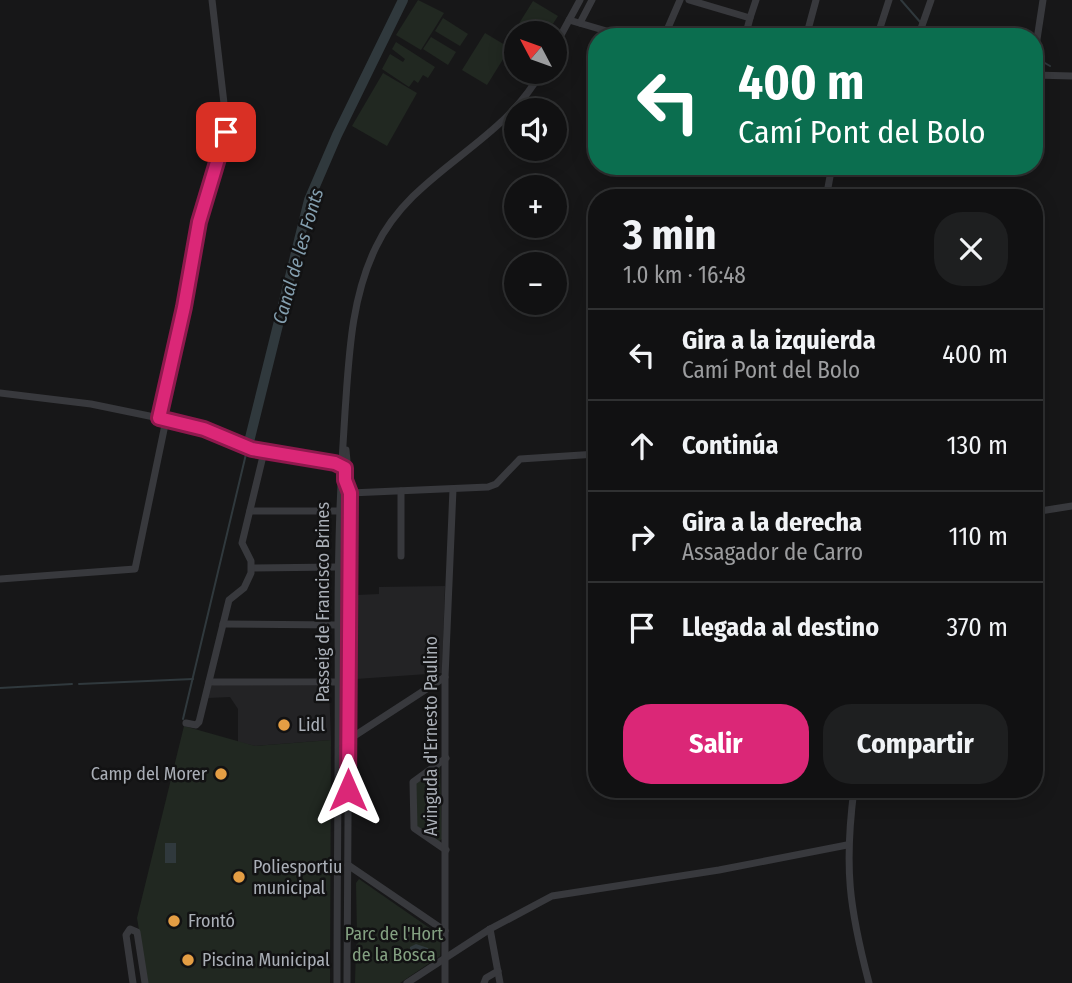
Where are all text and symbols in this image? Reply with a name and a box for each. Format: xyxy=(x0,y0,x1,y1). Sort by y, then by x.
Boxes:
north arrow xyxy=(504,21,567,84)
map controls xyxy=(504,21,567,315)
text: 400 m xyxy=(738,53,864,112)
icon: left xyxy=(623,56,714,147)
button: sound xyxy=(504,98,567,161)
pin xyxy=(196,102,256,162)
icon: arrive xyxy=(207,113,245,151)
text: Camí Pont del Bolo xyxy=(738,113,986,151)
button: + xyxy=(504,175,567,238)
water label: Canal de les Fonts xyxy=(268,186,328,326)
text: 3 min xyxy=(623,210,717,260)
button: close xyxy=(934,212,1008,286)
button: − xyxy=(504,252,567,315)
text: 1.0 km · 16:48 xyxy=(623,261,746,289)
text: Gira a la izquierda xyxy=(682,325,876,356)
icon: left xyxy=(623,336,661,374)
text: 400 m xyxy=(942,339,1008,370)
text: Camí Pont del Bolo xyxy=(682,356,860,384)
icon: ahead xyxy=(623,427,661,465)
text: Continúa xyxy=(682,430,779,461)
text: 130 m xyxy=(946,430,1008,461)
street label: Passeig de Francisco Brines xyxy=(312,502,334,702)
text: Gira a la derecha xyxy=(682,507,862,538)
icon: right xyxy=(623,518,661,556)
text: 110 m xyxy=(948,521,1008,552)
text: Assagador de Carro xyxy=(682,538,863,566)
icon: arrive xyxy=(623,609,661,647)
text: Llegada al destino xyxy=(682,612,879,643)
text: 370 m xyxy=(947,612,1008,643)
street label: Avinguda d'Ernesto Paulino xyxy=(420,636,442,836)
button: Salir xyxy=(623,704,809,784)
button: Compartir xyxy=(823,704,1008,784)
place label: Lidl xyxy=(298,714,325,736)
marker: Lidl xyxy=(276,717,292,733)
position arrow xyxy=(311,753,385,827)
place label: Camp del Morer xyxy=(91,763,208,785)
marker: Camp del Morer xyxy=(213,766,229,782)
place label: Poliesportiu municipal xyxy=(253,856,342,899)
marker: Poliesportiu municipal xyxy=(231,869,247,885)
place label: Frontó xyxy=(188,910,235,932)
marker: Frontó xyxy=(166,913,182,929)
park label: Parc de l'Hort de la Bosca xyxy=(345,923,443,966)
place label: Piscina Municipal xyxy=(202,949,330,971)
marker: Piscina Municipal xyxy=(180,952,196,968)

